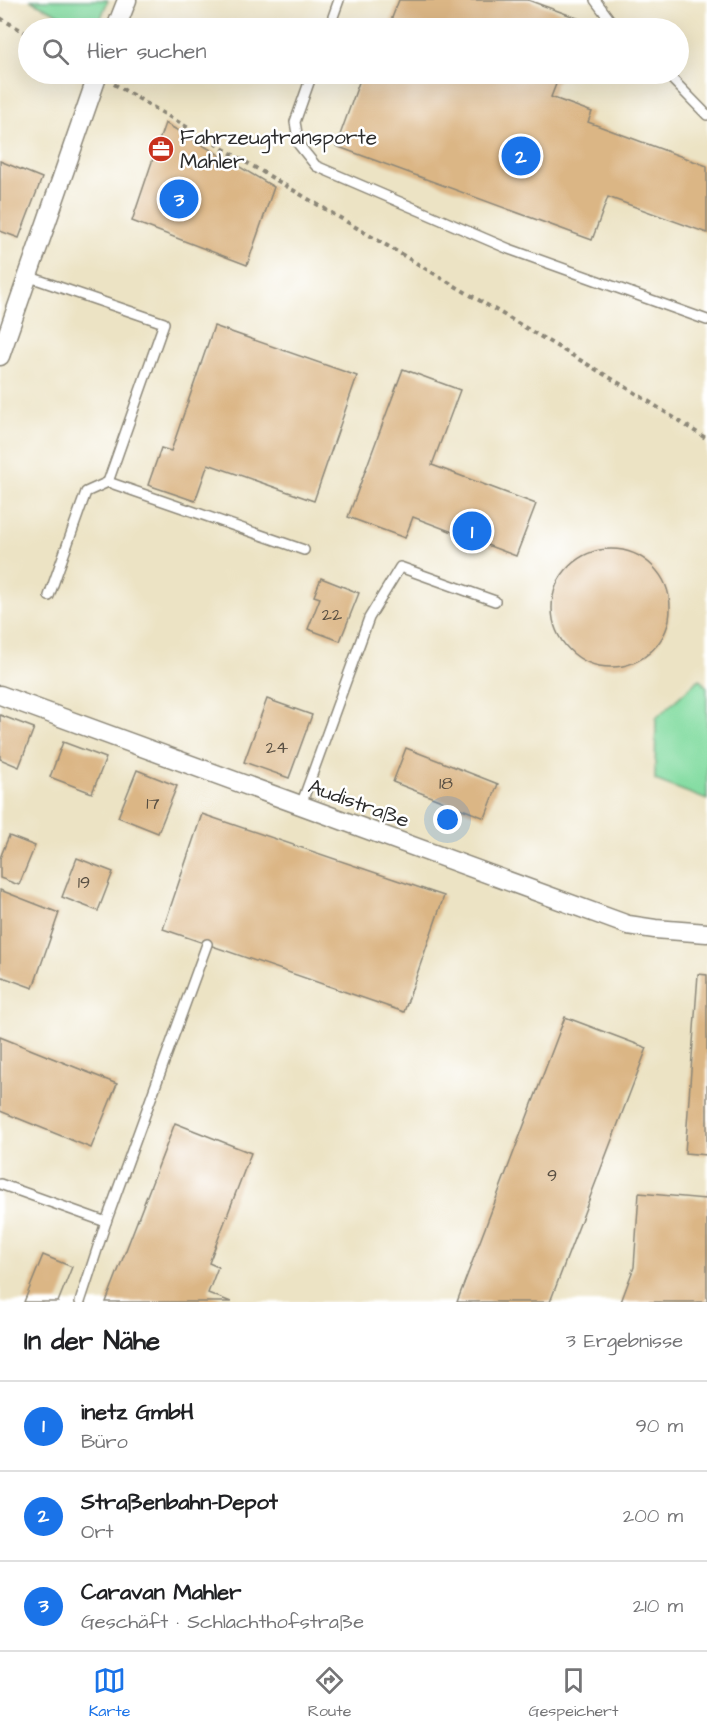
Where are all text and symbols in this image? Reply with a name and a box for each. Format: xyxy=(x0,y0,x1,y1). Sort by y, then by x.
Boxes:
search box xyxy=(18,18,689,84)
icon: search xyxy=(39,35,72,68)
text: Hier suchen xyxy=(87,36,206,67)
place label: Fahrzeugtransporte Mahler xyxy=(180,123,377,176)
office icon: Fahrzeugtransporte Mahler xyxy=(146,134,176,164)
pin: 2 xyxy=(502,134,540,178)
pin: 3 xyxy=(160,176,198,222)
pin: 1 xyxy=(452,508,492,554)
house number: 22 xyxy=(322,602,343,627)
house number: 24 xyxy=(266,735,288,760)
house number: 18 xyxy=(439,771,453,796)
street label: Audistraße xyxy=(304,772,413,835)
house number: 17 xyxy=(146,791,160,816)
your location xyxy=(433,805,462,834)
house number: 19 xyxy=(78,870,90,895)
house number: 9 xyxy=(547,1163,557,1188)
text: In der Nähe xyxy=(24,1323,160,1359)
text: 3 Ergebnisse xyxy=(566,1327,683,1355)
text: inetz GmbH xyxy=(81,1397,194,1428)
text: 1 xyxy=(42,1412,45,1440)
text: 90 m xyxy=(635,1412,683,1440)
text: Büro xyxy=(81,1428,128,1456)
text: Straßenbahn-Depot xyxy=(81,1487,278,1518)
text: 2 xyxy=(38,1502,49,1530)
text: 200 m xyxy=(623,1502,683,1530)
text: Ort xyxy=(81,1518,114,1546)
text: Caravan Mahler xyxy=(81,1577,241,1608)
text: 3 xyxy=(38,1592,49,1620)
text: 210 m xyxy=(633,1592,683,1620)
text: Geschäft · Schlachthofstraße xyxy=(81,1608,364,1636)
tab: Karte xyxy=(89,1664,130,1722)
tab: Route xyxy=(308,1664,351,1722)
tab: Gespeichert xyxy=(529,1664,618,1722)

